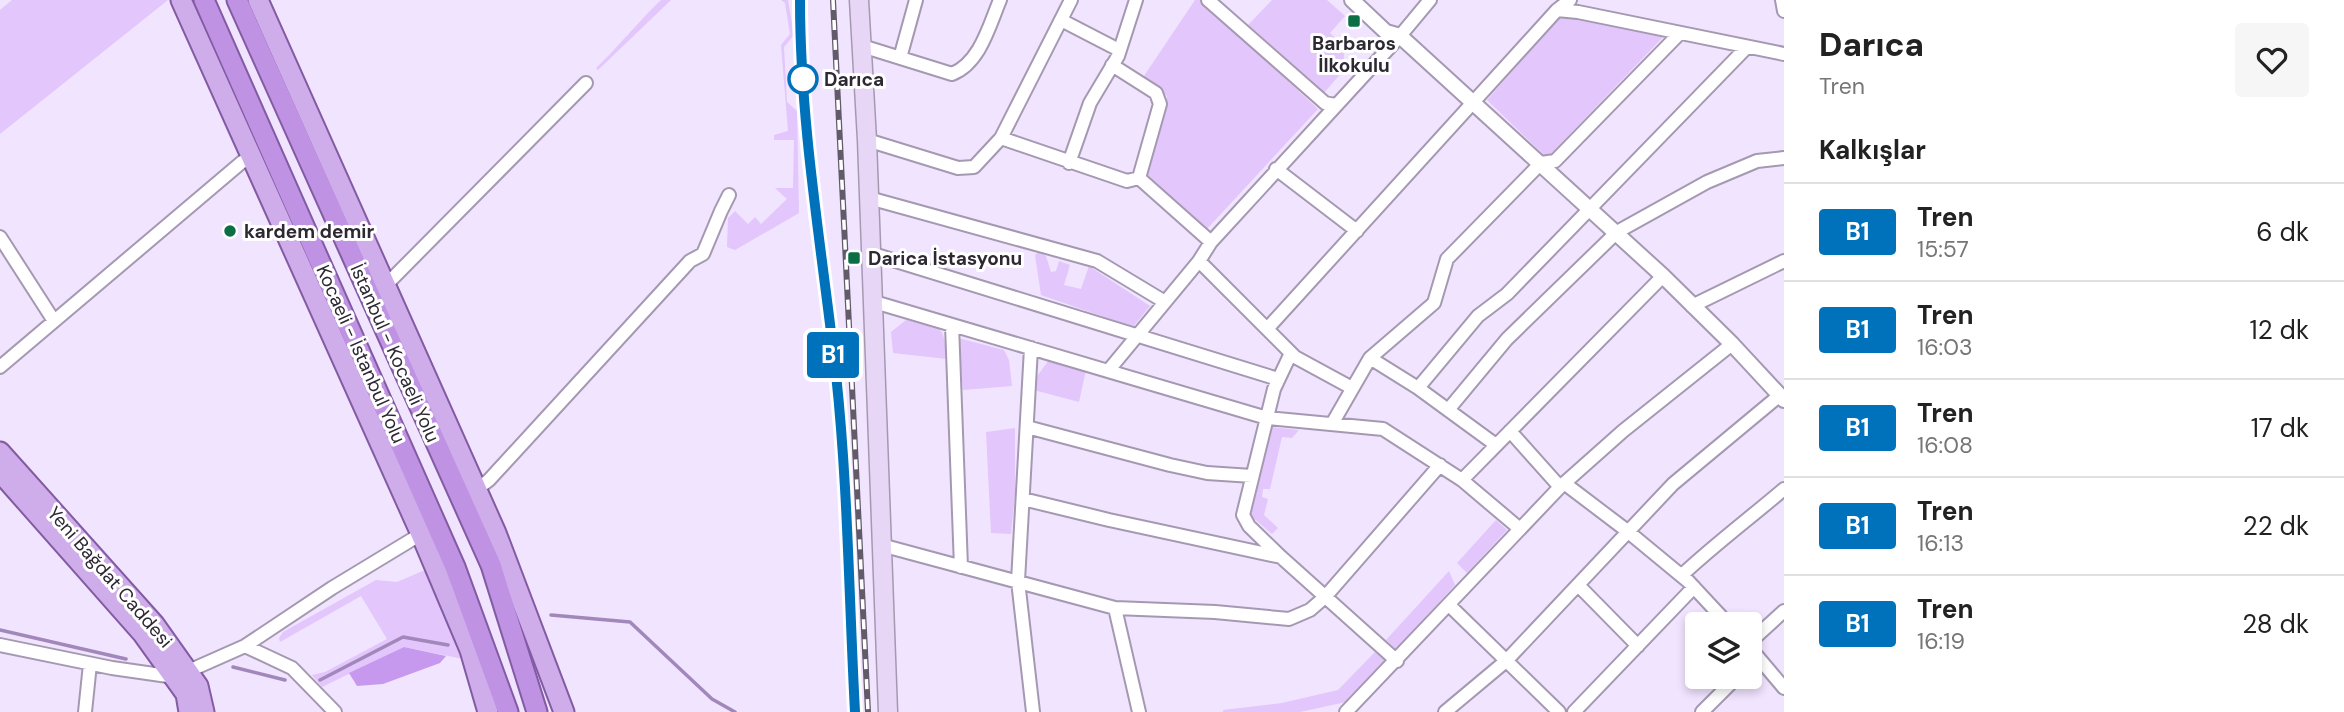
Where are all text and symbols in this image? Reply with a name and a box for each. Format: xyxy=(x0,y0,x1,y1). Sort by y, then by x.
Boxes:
marker: Barbaros İlkokulu xyxy=(1346,13,1362,29)
text: Darıca xyxy=(1819,23,1924,66)
button: heart xyxy=(2235,23,2309,97)
place label: Barbaros İlkokulu xyxy=(1312,31,1396,78)
marker: Darıca xyxy=(788,64,818,94)
place label: Darıca xyxy=(824,67,884,92)
text: Tren xyxy=(1819,71,1865,101)
text: Kalkışlar xyxy=(1819,133,1926,167)
text: Tren xyxy=(1917,200,1973,234)
text: 6 dk xyxy=(2256,215,2309,249)
text: B1 xyxy=(1845,216,1870,247)
place label: kardem demir xyxy=(244,219,374,244)
marker: kardem demir xyxy=(222,223,238,239)
text: 15:57 xyxy=(1917,234,1969,264)
place label: Darica İstasyonu xyxy=(868,246,1022,271)
marker: Darica İstasyonu xyxy=(846,250,862,266)
street label: İstanbul - Kocaeli Yolu xyxy=(344,260,446,446)
street label: Kocaeli - İstanbul Yolu xyxy=(310,261,412,447)
text: Tren xyxy=(1917,298,1973,332)
text: 12 dk xyxy=(2250,313,2309,347)
text: B1 xyxy=(1845,314,1870,345)
line badge: B1 xyxy=(802,332,864,378)
text: 16:03 xyxy=(1917,332,1973,362)
text: B1 xyxy=(821,339,845,370)
text: Tren xyxy=(1917,396,1973,430)
text: 17 dk xyxy=(2251,411,2309,445)
text: B1 xyxy=(1845,412,1870,443)
text: 16:08 xyxy=(1917,430,1973,460)
text: Tren xyxy=(1917,494,1973,528)
street label: Yeni Bağdat Caddesi xyxy=(42,501,178,653)
text: 22 dk xyxy=(2243,509,2309,543)
text: B1 xyxy=(1845,510,1870,541)
text: 16:13 xyxy=(1917,528,1964,558)
text: Tren xyxy=(1917,592,1973,626)
text: 28 dk xyxy=(2242,607,2309,641)
text: B1 xyxy=(1845,608,1870,639)
map controls xyxy=(1685,612,1762,689)
button: layers xyxy=(1685,612,1762,689)
text: 16:19 xyxy=(1917,626,1965,656)

